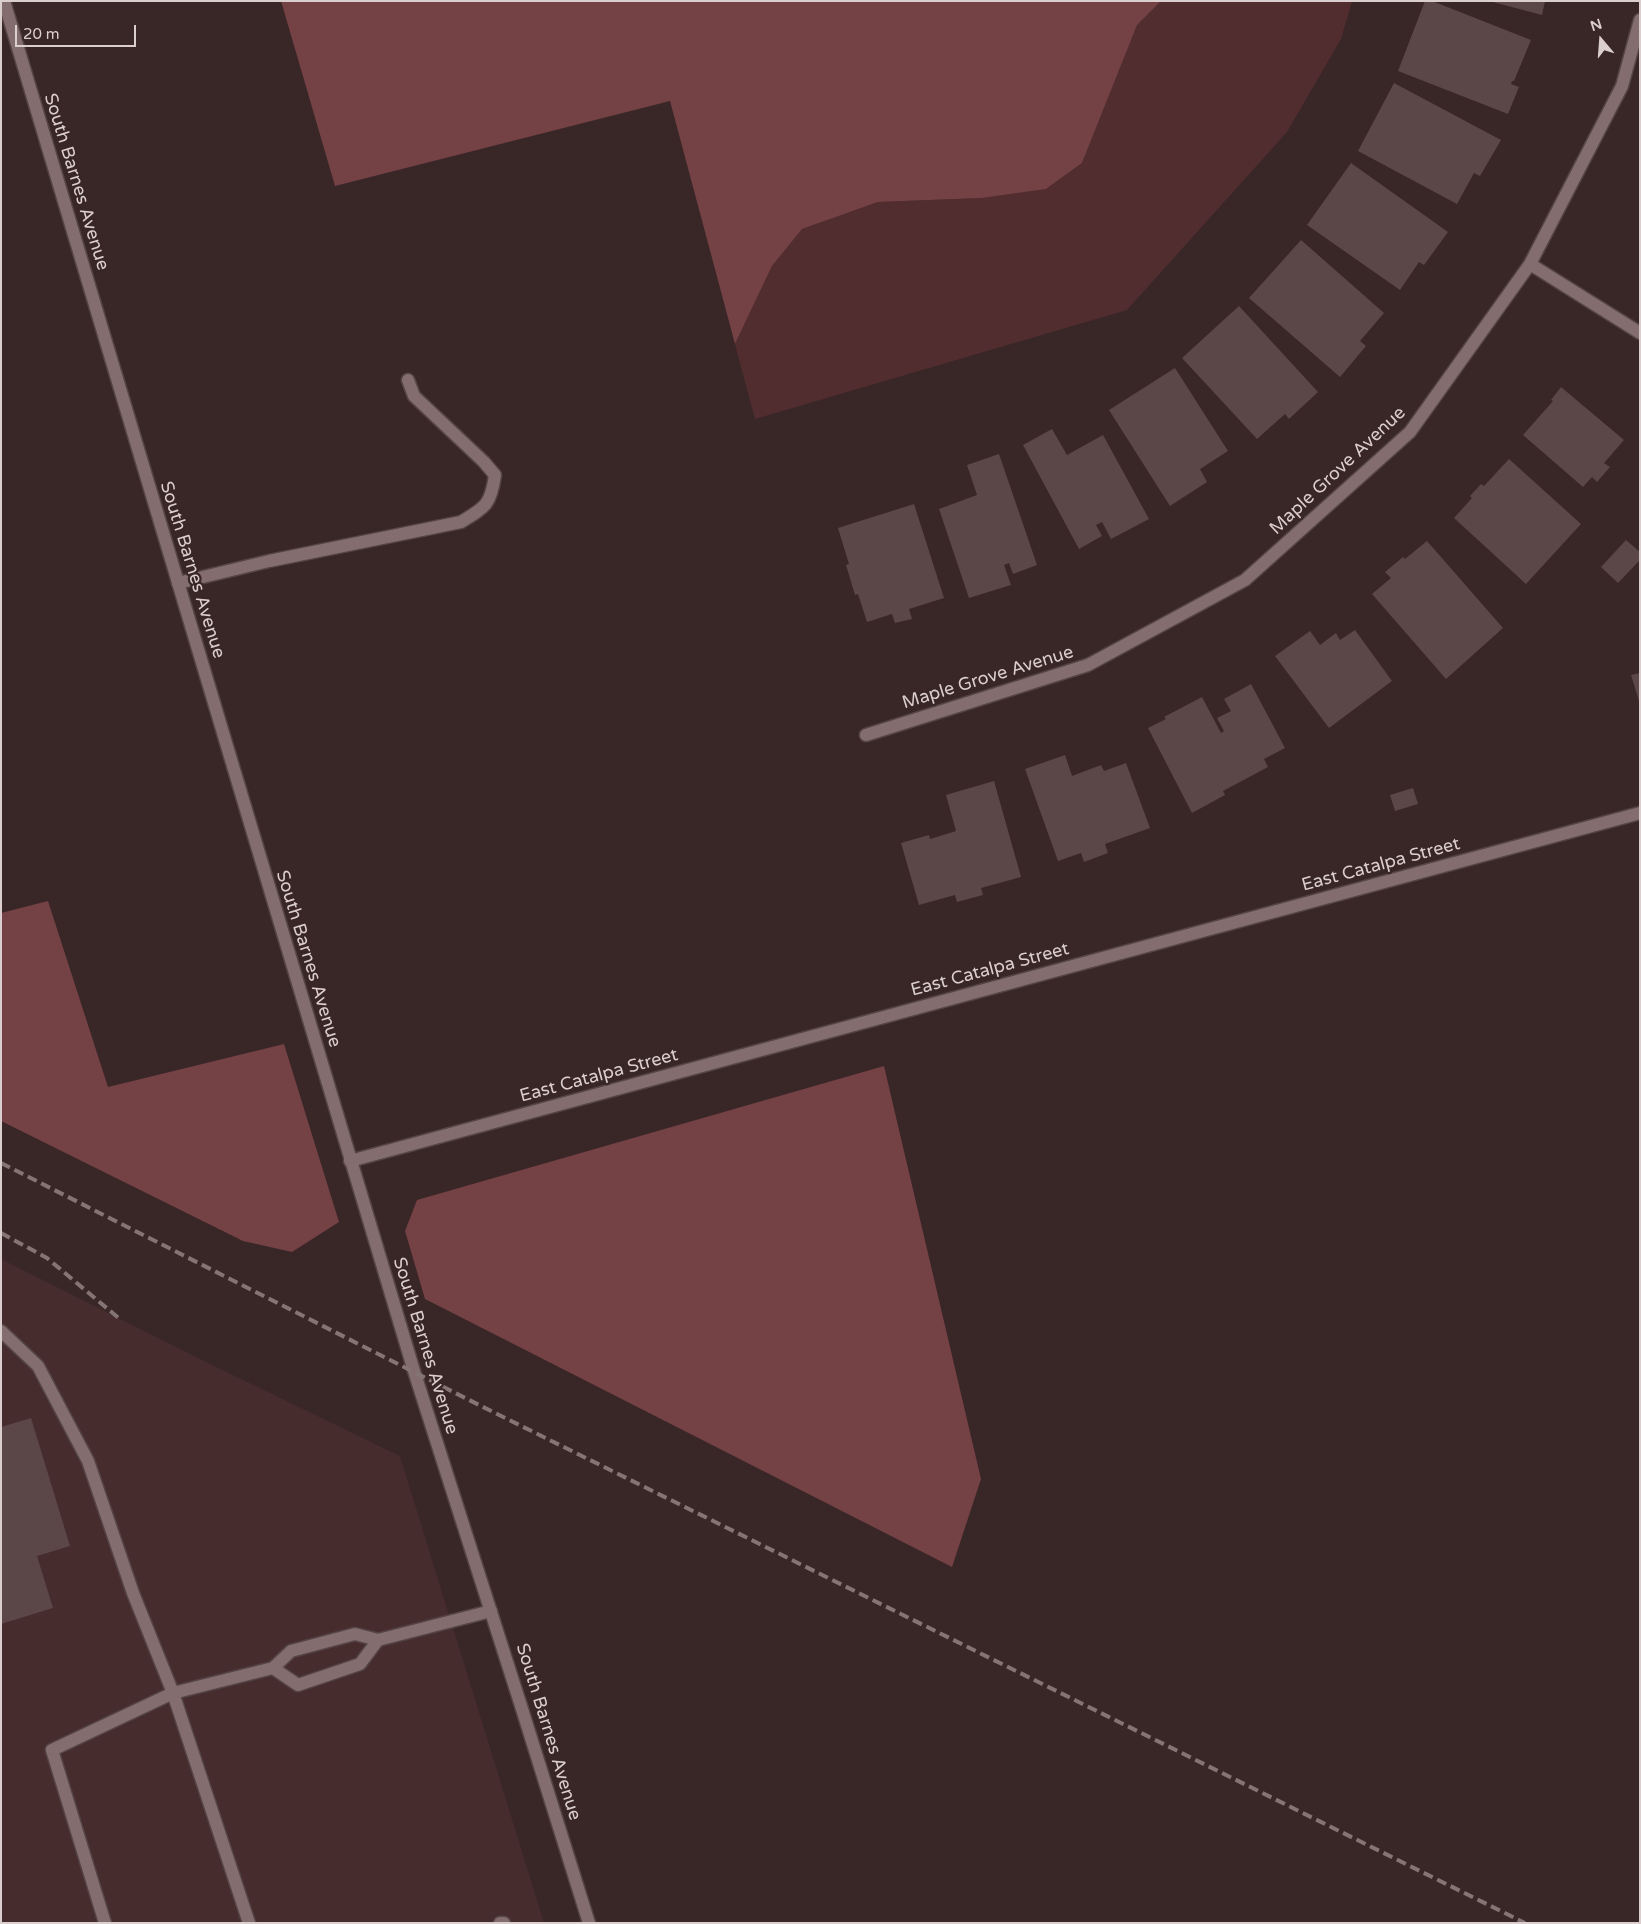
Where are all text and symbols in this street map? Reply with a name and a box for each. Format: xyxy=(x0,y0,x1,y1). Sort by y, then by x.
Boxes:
scale bar xyxy=(18,15,139,47)
north arrow xyxy=(1576,15,1626,65)
text: N xyxy=(1588,15,1604,35)
text: 20 m xyxy=(23,25,60,43)
street label: South Barnes Avenue xyxy=(39,91,113,273)
street label: Maple Grove Avenue xyxy=(1266,402,1410,540)
street label: South Barnes Avenue xyxy=(155,479,229,661)
street label: Maple Grove Avenue xyxy=(900,642,1076,714)
street label: East Catalpa Street xyxy=(1299,833,1463,897)
street label: South Barnes Avenue xyxy=(271,868,345,1050)
street label: East Catalpa Street xyxy=(908,938,1072,1002)
street label: East Catalpa Street xyxy=(517,1044,681,1108)
street label: South Barnes Avenue xyxy=(388,1255,462,1437)
street label: South Barnes Avenue xyxy=(511,1641,585,1823)

